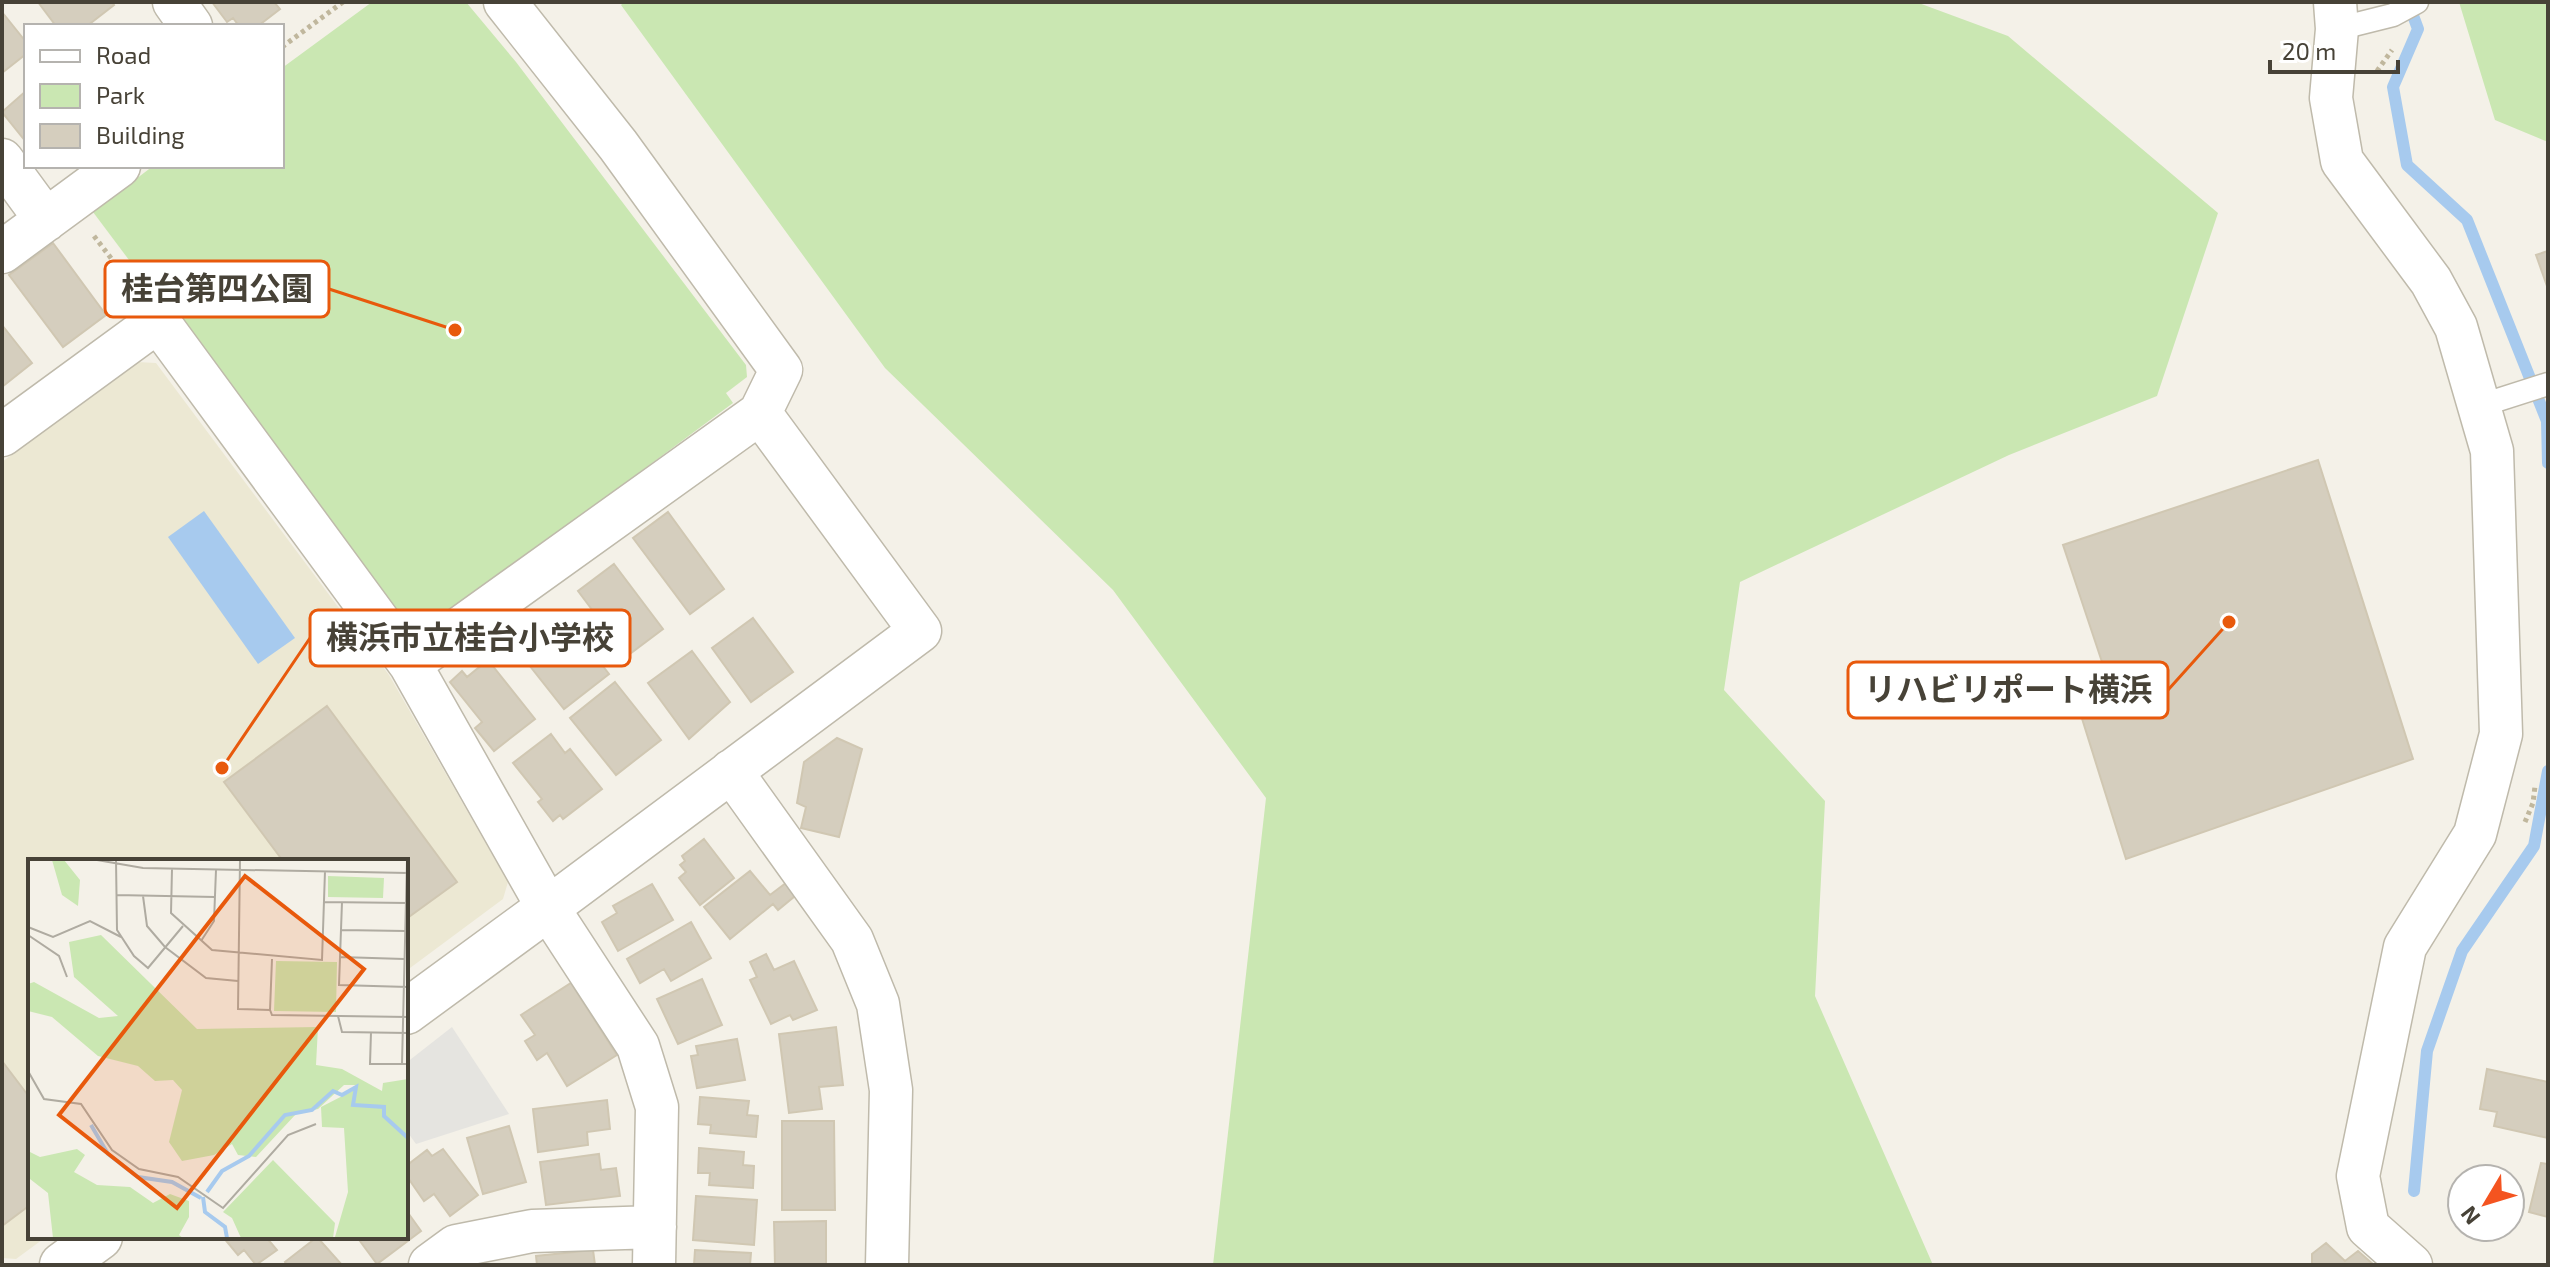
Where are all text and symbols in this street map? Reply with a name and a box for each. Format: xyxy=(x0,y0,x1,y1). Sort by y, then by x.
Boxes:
legend xyxy=(24,24,284,168)
scale bar xyxy=(2270,24,2398,74)
text: 20 m xyxy=(2282,36,2336,65)
text: Road xyxy=(96,40,151,69)
text: Park xyxy=(96,80,145,109)
text: Building xyxy=(96,120,185,149)
callout: 桂台第四公園 xyxy=(105,261,329,317)
text: 桂台第四公園 xyxy=(121,268,313,306)
callout: 横浜市立桂台小学校 xyxy=(310,610,630,666)
text: 横浜市立桂台小学校 xyxy=(326,617,614,655)
callout: リハビリポート横浜 xyxy=(1848,662,2168,718)
text: リハビリポート横浜 xyxy=(1864,669,2152,707)
inset map xyxy=(28,859,408,1239)
north arrow xyxy=(2446,1163,2526,1243)
text: N xyxy=(2454,1202,2485,1230)

